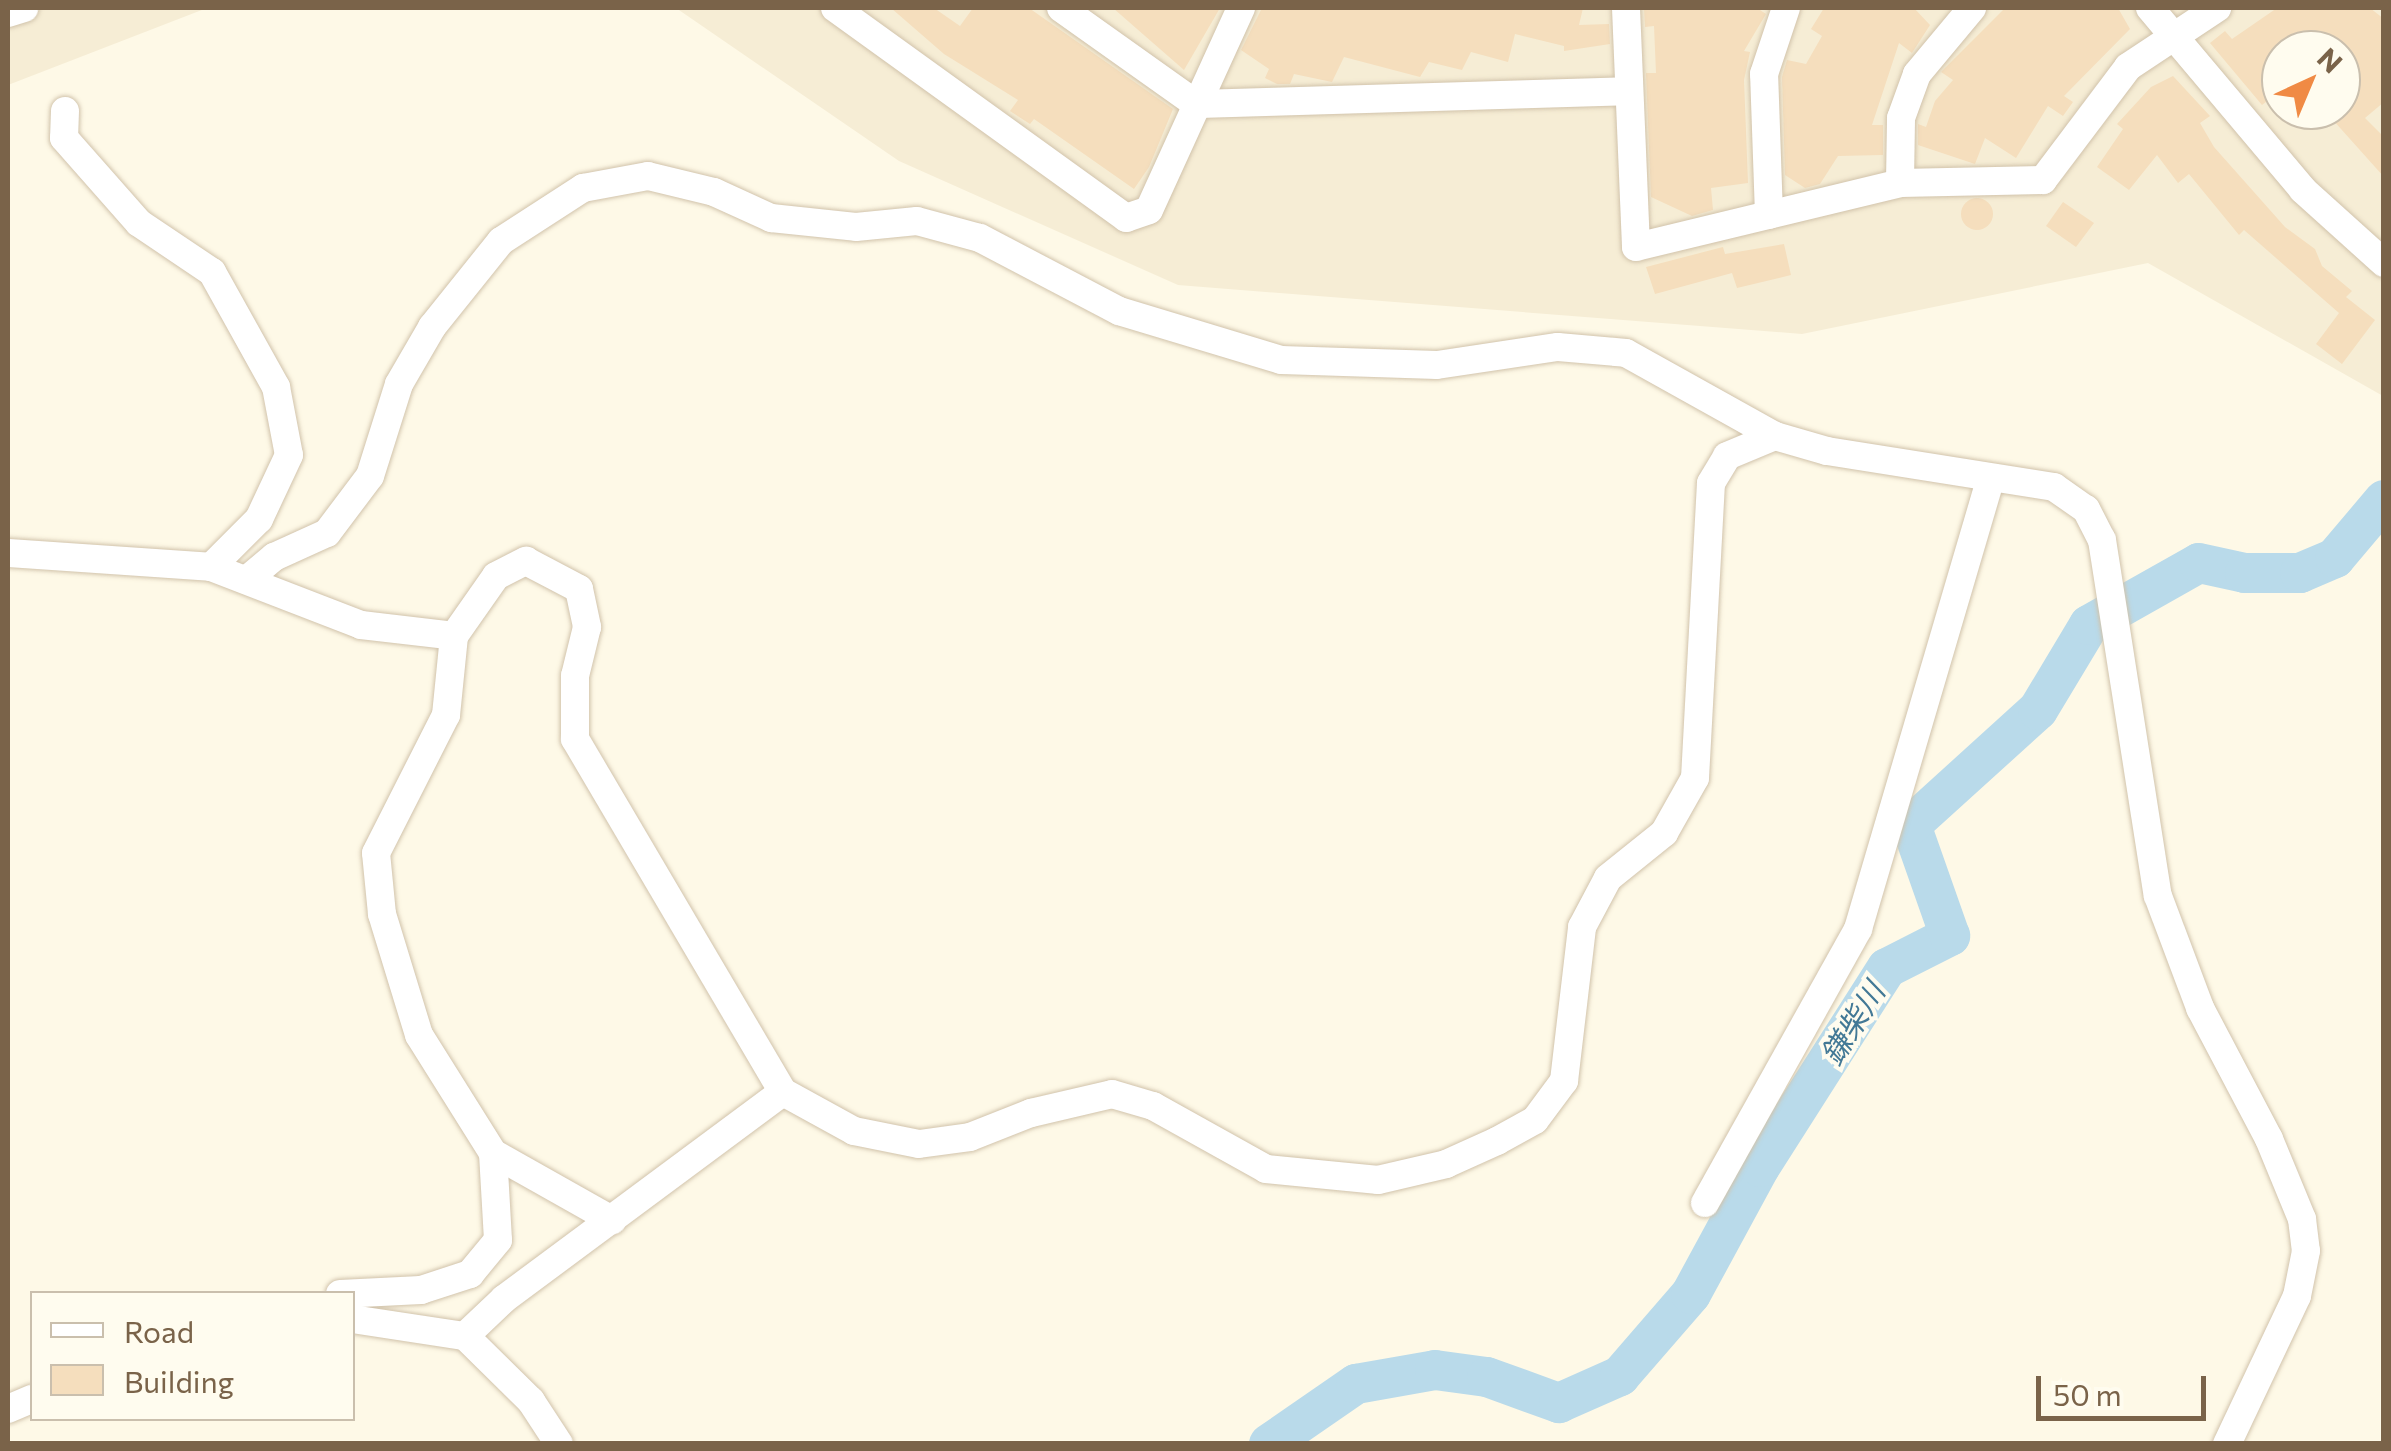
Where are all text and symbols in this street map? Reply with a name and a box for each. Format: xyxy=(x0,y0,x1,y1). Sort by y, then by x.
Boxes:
north arrow xyxy=(2261,30,2361,130)
text: N xyxy=(2311,40,2350,79)
water label: 鎌柴川 xyxy=(1813,975,1891,1071)
legend xyxy=(30,1291,355,1421)
text: Road xyxy=(124,1312,194,1349)
scale bar xyxy=(2041,1356,2211,1418)
text: Building xyxy=(124,1362,234,1399)
text: 50 m xyxy=(2053,1375,2122,1412)

